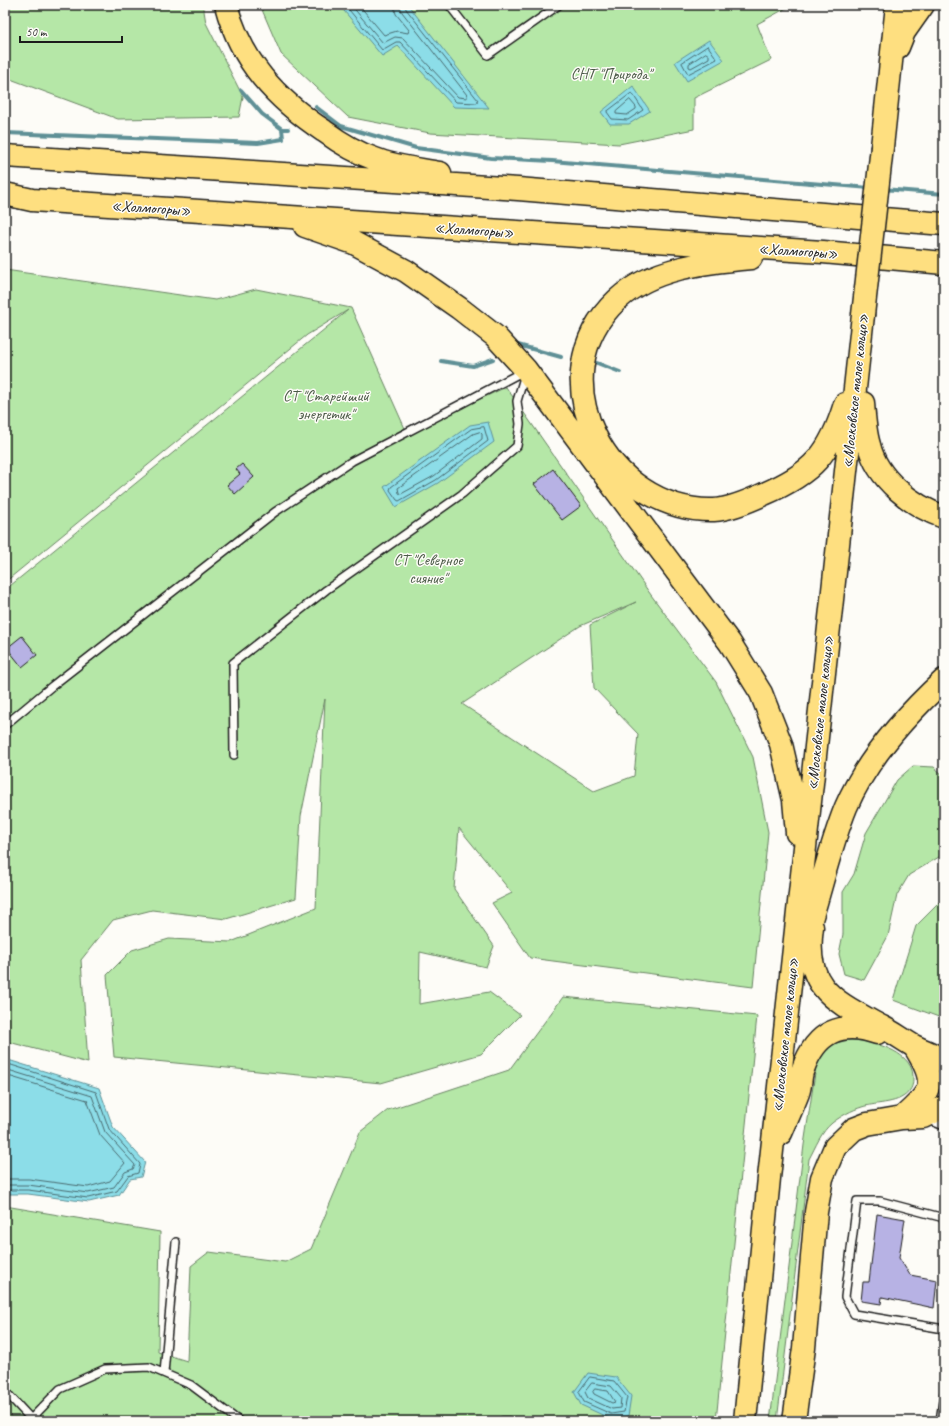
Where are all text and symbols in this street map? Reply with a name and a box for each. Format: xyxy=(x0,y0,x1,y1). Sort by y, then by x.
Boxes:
scale bar xyxy=(20,18,122,44)
text: 50 m xyxy=(26,24,48,40)
park label: СНТ "Природа" xyxy=(571,64,654,84)
street label: «Холмогоры» xyxy=(111,195,191,221)
street label: «Холмогоры» xyxy=(434,217,514,243)
street label: «Холмогоры» xyxy=(758,238,838,264)
street label: «Московское малое кольцо» xyxy=(837,313,873,469)
park label: СТ "Старейший энергетик" xyxy=(283,386,370,424)
park label: СТ "Северное сияние" xyxy=(393,550,464,588)
street label: «Московское малое кольцо» xyxy=(802,635,838,791)
street label: «Московское малое кольцо» xyxy=(767,957,803,1113)

